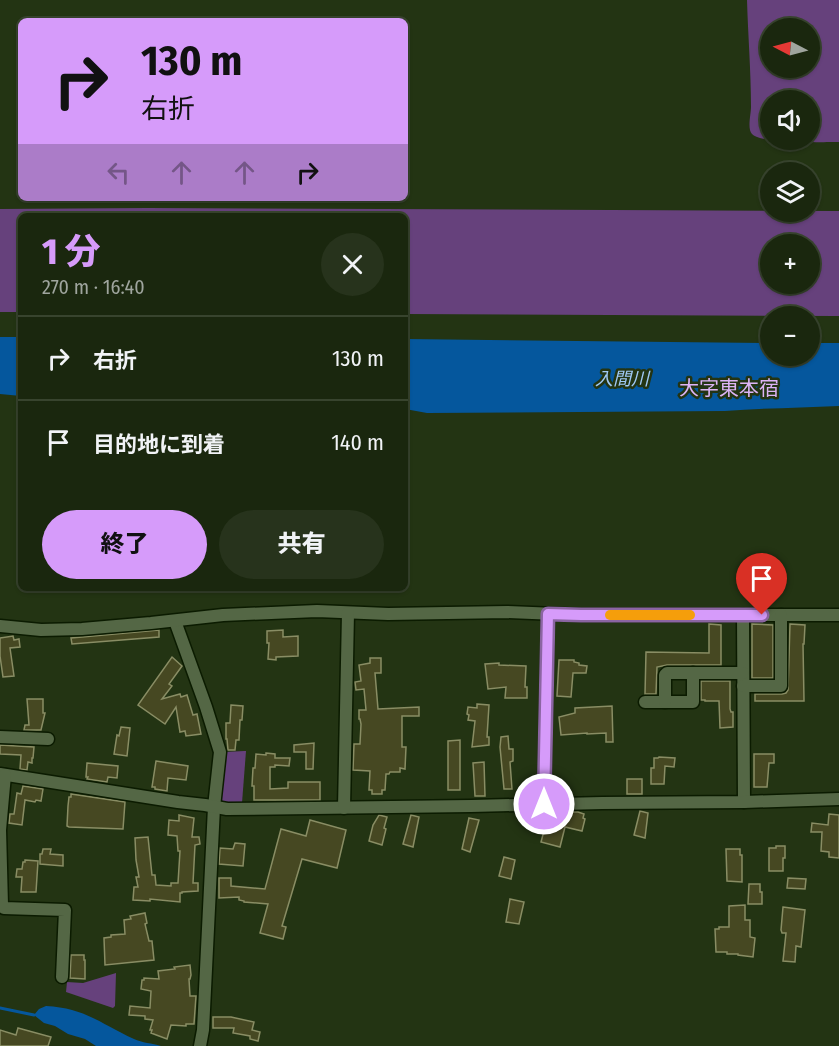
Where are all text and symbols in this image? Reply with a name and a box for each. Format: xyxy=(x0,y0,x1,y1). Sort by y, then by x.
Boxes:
north arrow xyxy=(760,18,820,78)
map controls xyxy=(760,18,820,366)
text: 130 m xyxy=(141,36,242,86)
icon: right xyxy=(42,42,120,120)
button: sound xyxy=(760,90,820,150)
text: 右折 xyxy=(141,93,195,125)
icon: left xyxy=(102,156,135,189)
icon: ahead xyxy=(165,156,198,189)
icon: ahead xyxy=(228,156,261,189)
icon: right xyxy=(291,156,324,189)
button: layers xyxy=(760,162,820,222)
text: 1 分 xyxy=(42,230,101,274)
button: close xyxy=(321,233,384,296)
button: + xyxy=(760,234,820,294)
text: 270 m · 16:40 xyxy=(42,275,145,299)
button: − xyxy=(760,306,820,366)
icon: right xyxy=(42,342,75,375)
text: 130 m xyxy=(332,345,384,372)
text: 右折 xyxy=(93,347,137,374)
water label: 入間川 xyxy=(595,368,651,390)
district label: 大字東本宿 xyxy=(679,376,779,400)
icon: arrive xyxy=(42,426,75,459)
text: 140 m xyxy=(331,429,384,456)
text: 目的地に到着 xyxy=(93,431,225,458)
button: 終了 xyxy=(42,510,207,579)
button: 共有 xyxy=(219,510,384,579)
pin xyxy=(736,553,787,615)
icon: arrive xyxy=(745,562,778,595)
position arrow xyxy=(512,772,576,836)

